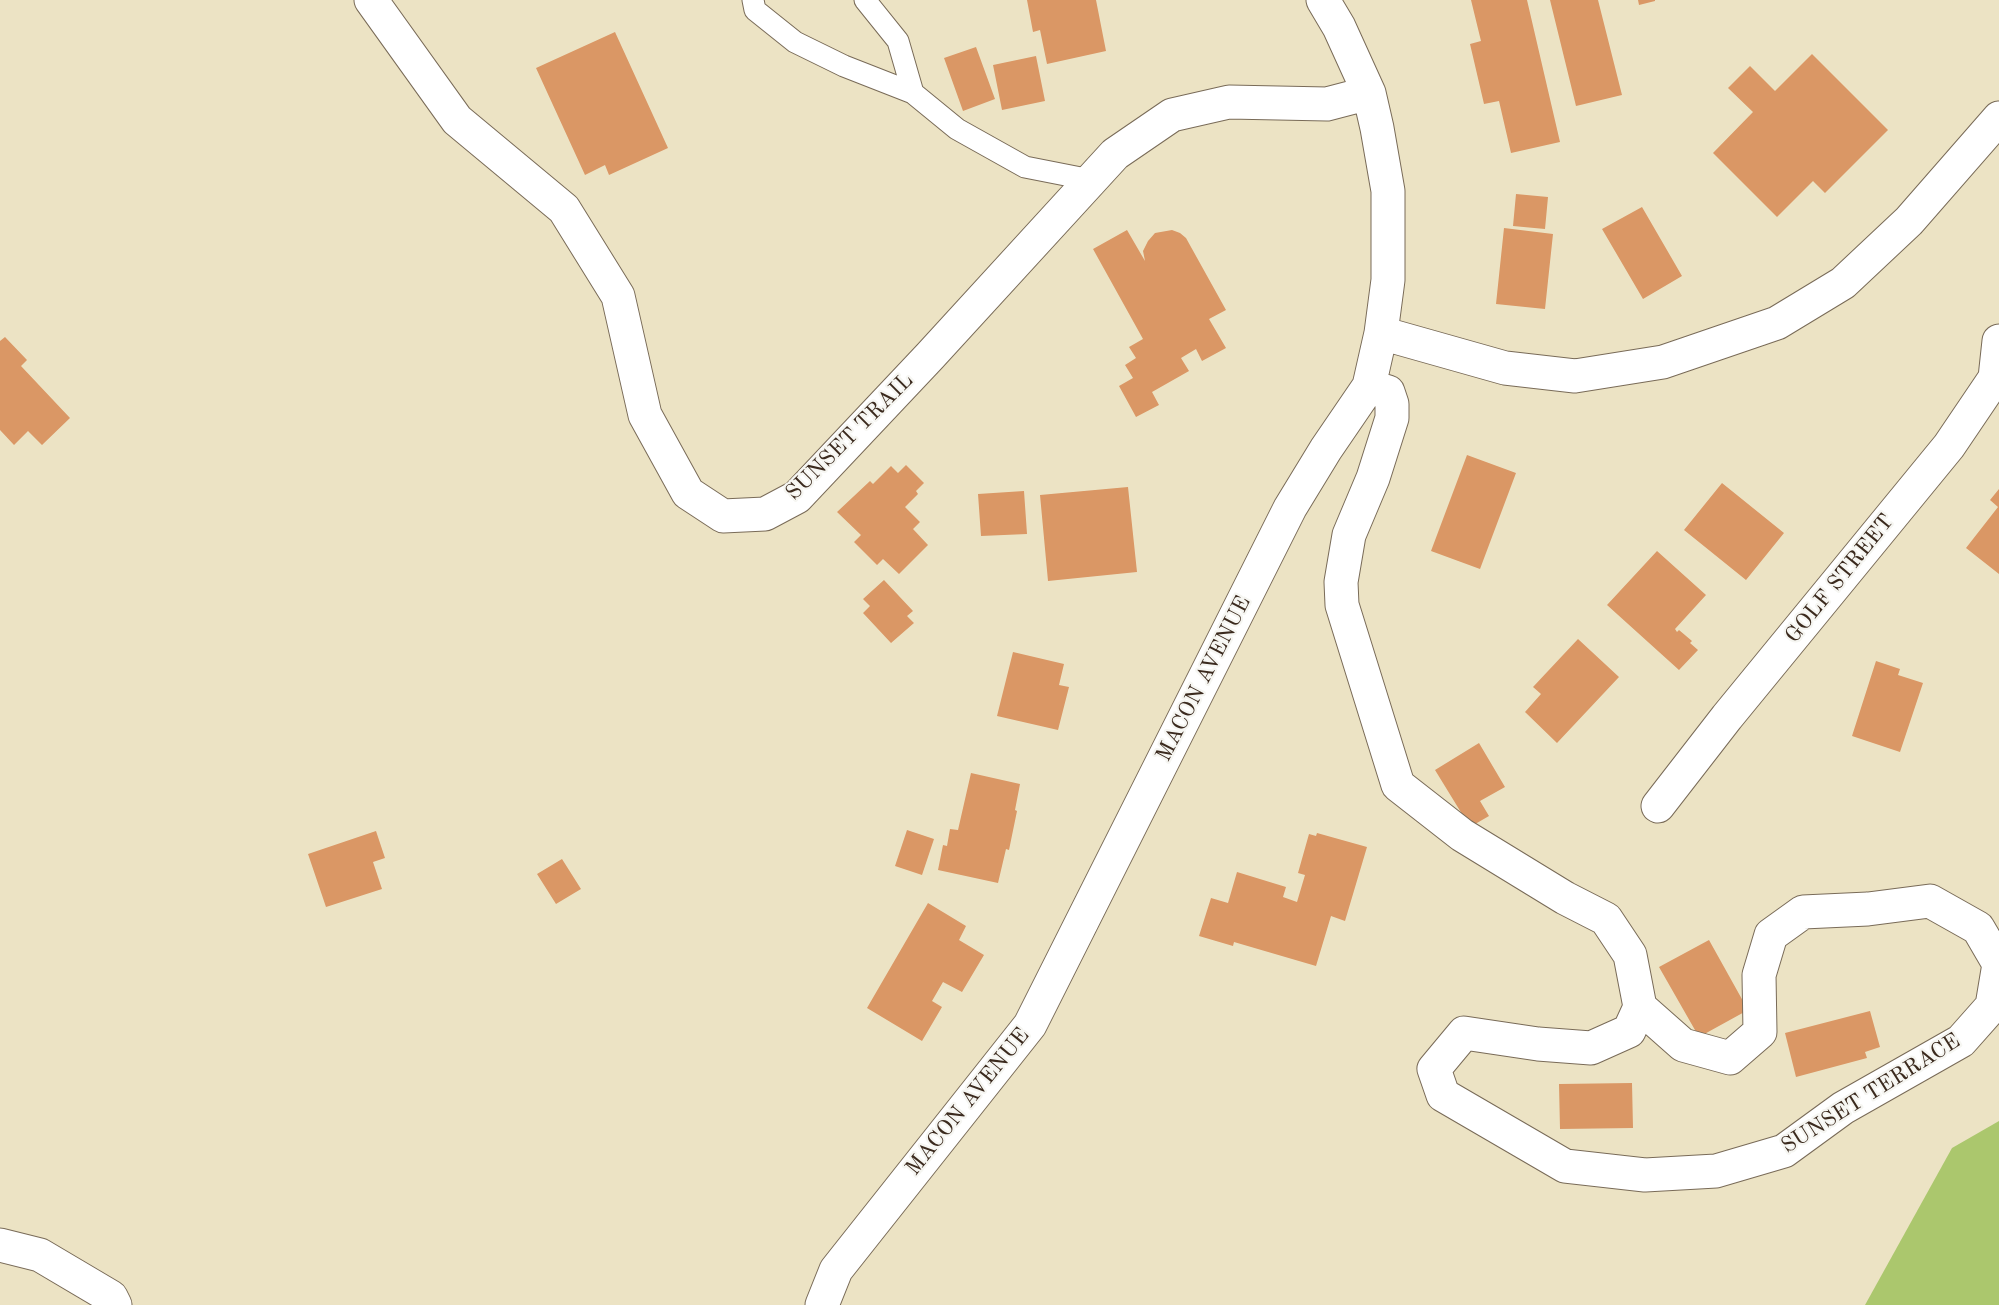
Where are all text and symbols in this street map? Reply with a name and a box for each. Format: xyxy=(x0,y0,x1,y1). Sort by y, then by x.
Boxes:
street label: SUNSET TRAIL xyxy=(781,368,919,506)
street label: GOLF STREET xyxy=(1780,509,1900,649)
street label: MACON AVENUE xyxy=(1151,592,1257,766)
street label: MACON AVENUE xyxy=(900,1023,1036,1181)
street label: SUNSET TERRACE xyxy=(1777,1028,1965,1160)

